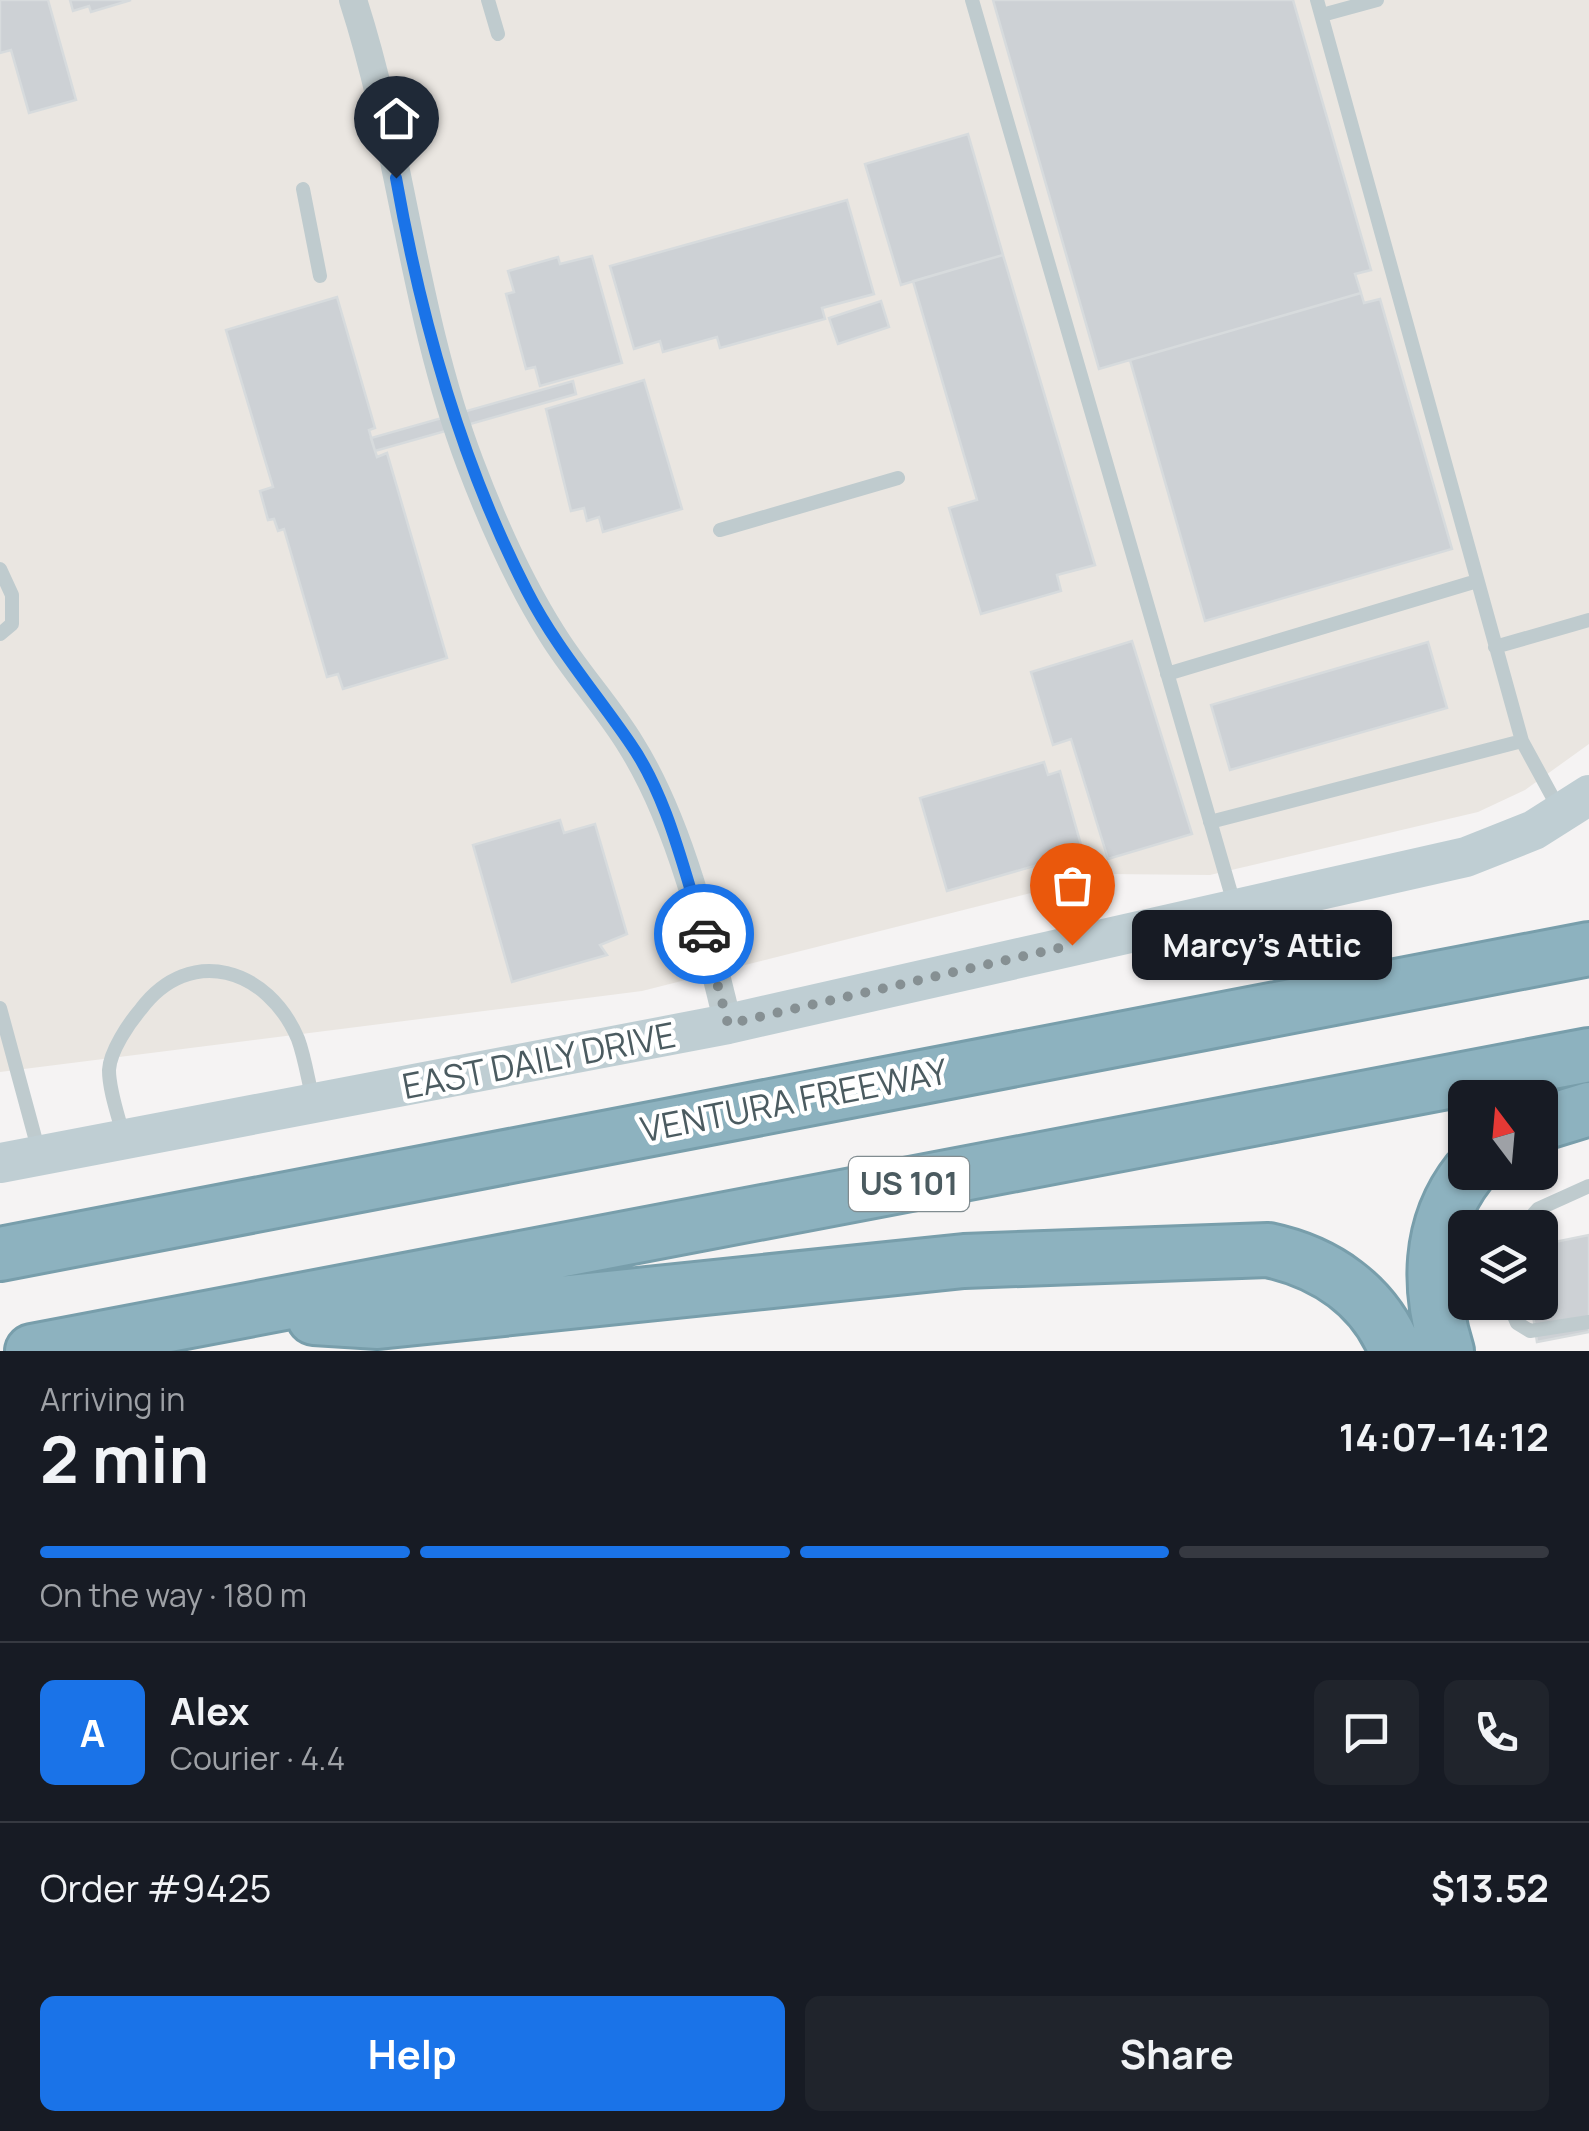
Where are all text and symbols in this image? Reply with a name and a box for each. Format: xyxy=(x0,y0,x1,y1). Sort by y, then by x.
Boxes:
pin xyxy=(354,76,439,179)
icon: home xyxy=(369,91,424,146)
pin xyxy=(1030,843,1115,946)
icon: bag xyxy=(1045,858,1100,913)
courier xyxy=(654,884,754,984)
icon: car xyxy=(677,907,732,962)
callout: Marcy's Attic xyxy=(1132,910,1392,980)
text: Marcy's Attic xyxy=(1163,923,1361,967)
street label: EAST DAILY DRIVE xyxy=(398,1010,679,1110)
street label: VENTURA FREEWAY xyxy=(637,1047,952,1153)
north arrow xyxy=(1448,1080,1558,1190)
map controls xyxy=(1448,1080,1558,1320)
road number: US 101 xyxy=(849,1157,969,1211)
button: layers xyxy=(1448,1210,1558,1320)
text: Arriving in xyxy=(40,1377,185,1421)
text: 14:07–14:12 xyxy=(1339,1410,1549,1462)
text: 2 min xyxy=(40,1414,209,1503)
text: On the way · 180 m xyxy=(40,1573,307,1617)
button: chat xyxy=(1314,1680,1419,1785)
button: phone xyxy=(1444,1680,1549,1785)
text: Alex xyxy=(170,1684,249,1736)
text: A xyxy=(80,1706,105,1758)
text: Courier · 4.4 xyxy=(170,1736,345,1780)
text: Order #9425 xyxy=(40,1861,271,1913)
text: $13.52 xyxy=(1431,1861,1549,1913)
button: Help xyxy=(40,1996,785,2111)
button: Share xyxy=(805,1996,1549,2111)

